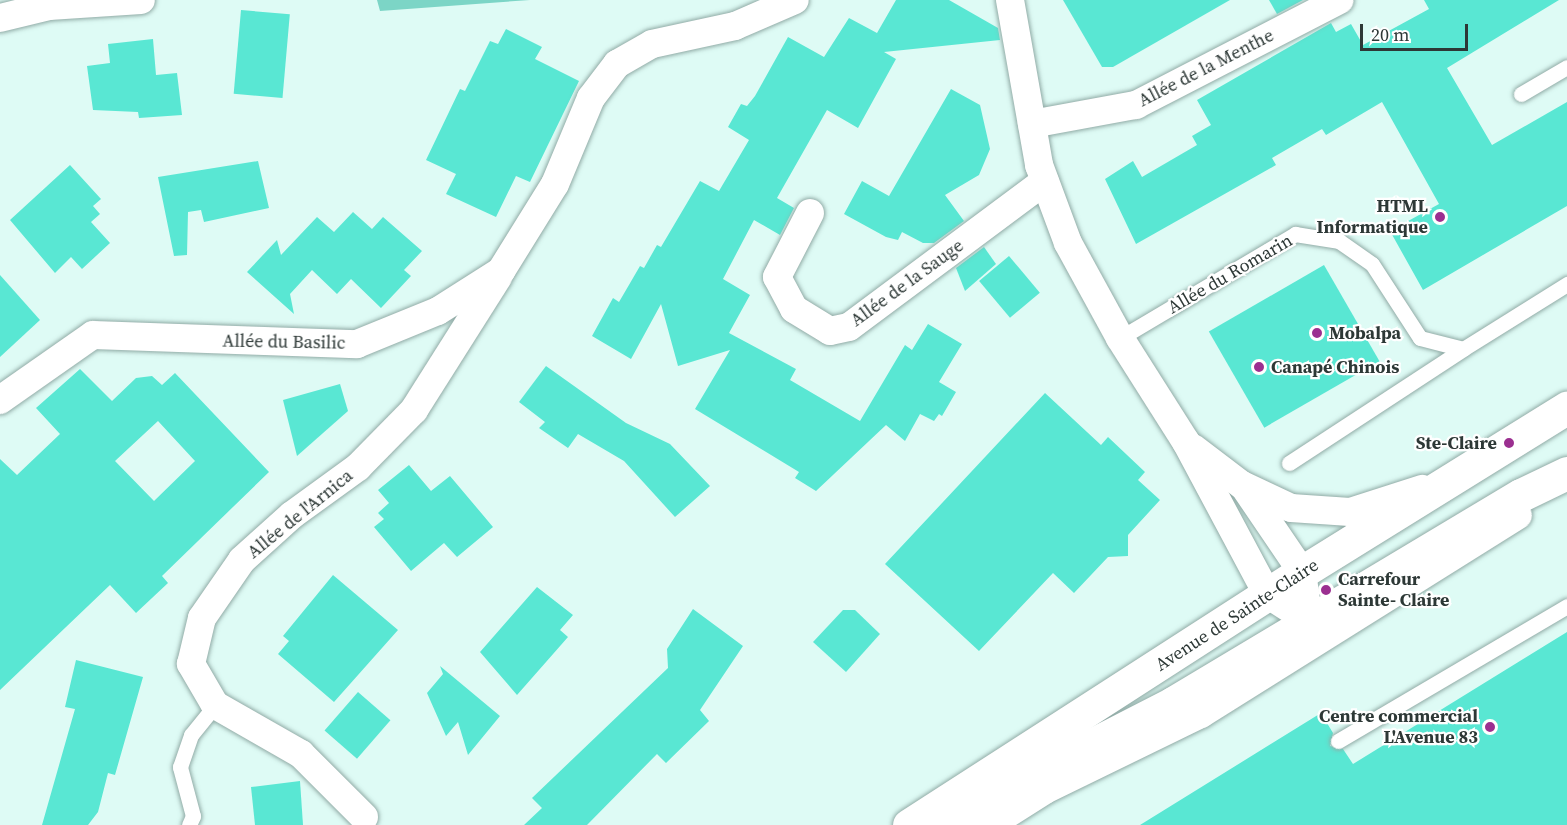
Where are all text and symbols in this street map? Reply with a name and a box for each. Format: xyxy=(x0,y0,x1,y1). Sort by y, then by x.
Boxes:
scale bar xyxy=(1363,12,1471,50)
text: 20 m xyxy=(1371,22,1409,47)
street label: Allée de la Menthe xyxy=(1135,25,1277,111)
place label: HTML Informatique xyxy=(1317,196,1428,238)
marker: HTML Informatique xyxy=(1433,210,1447,224)
street label: Allée du Romarin xyxy=(1164,230,1296,318)
street label: Allée de la Sauge xyxy=(846,235,968,331)
place label: Mobalpa xyxy=(1329,322,1401,344)
marker: Mobalpa xyxy=(1310,326,1324,340)
street label: Allée du Basilic xyxy=(222,330,346,354)
place label: Canapé Chinois xyxy=(1271,356,1399,378)
marker: Canapé Chinois xyxy=(1252,360,1266,374)
place label: Ste-Claire xyxy=(1416,432,1497,454)
marker: Ste-Claire xyxy=(1502,436,1516,450)
street label: Allée de l'Arnica xyxy=(243,465,357,563)
street label: Avenue de Sainte-Claire xyxy=(1151,554,1323,676)
place label: Carrefour Sainte- Claire xyxy=(1338,569,1449,612)
marker: Carrefour Sainte- Claire xyxy=(1319,583,1333,597)
place label: Centre commercial L'Avenue 83 xyxy=(1319,706,1478,748)
marker: Centre commercial L'Avenue 83 xyxy=(1483,720,1497,734)

